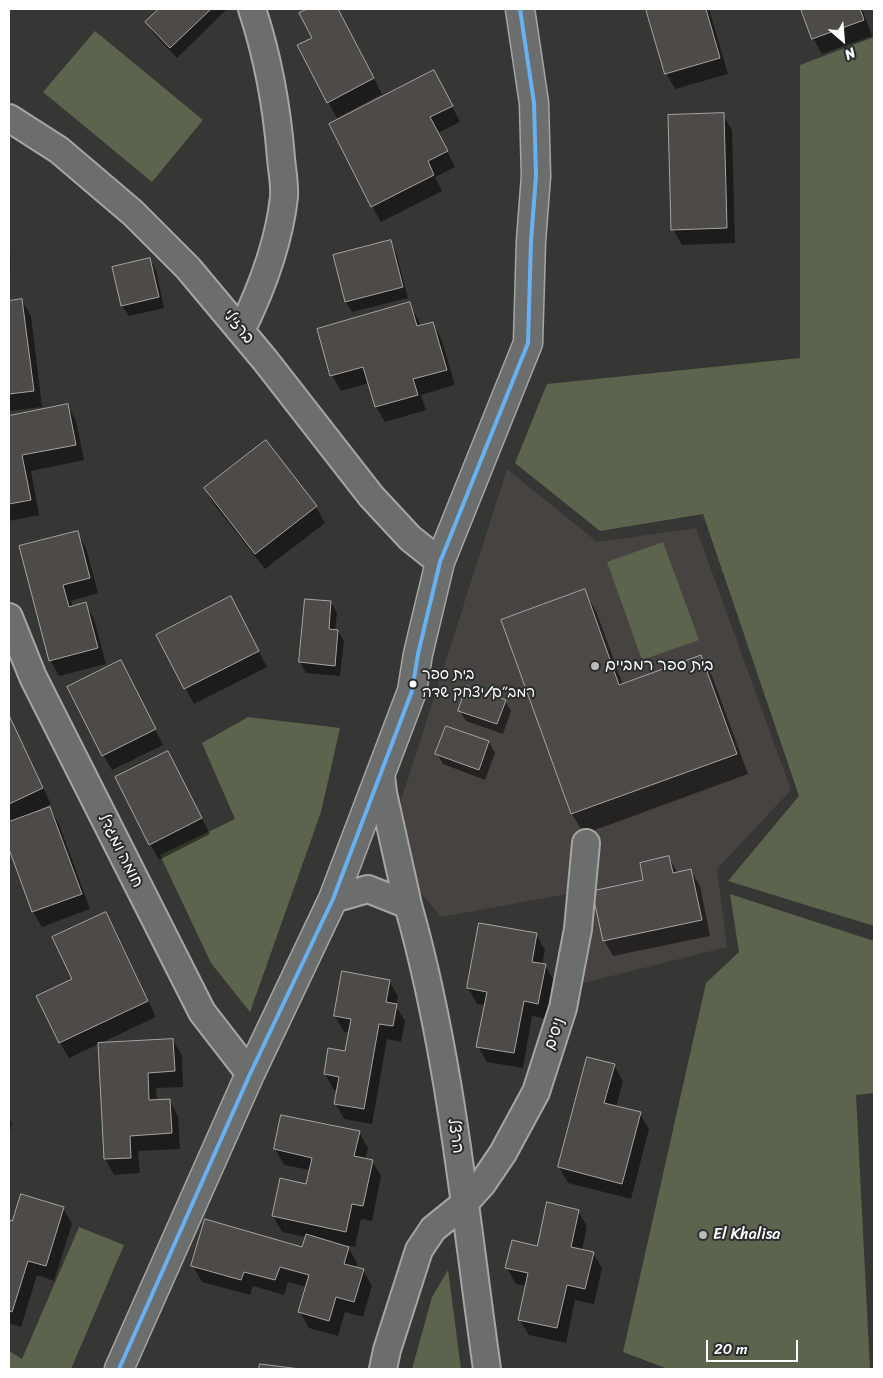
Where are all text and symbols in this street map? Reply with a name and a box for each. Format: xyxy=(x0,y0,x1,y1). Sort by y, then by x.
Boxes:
north arrow xyxy=(818,15,868,65)
text: N xyxy=(840,40,860,67)
street label: ברזילי xyxy=(218,306,258,348)
place label: בית ספר רמביים xyxy=(605,656,714,676)
marker: בית ספר רמביים xyxy=(589,660,601,672)
place label: בית ספר רמב״ם/יצחק שדה xyxy=(422,666,535,701)
marker: בית ספר רמב״ם/יצחק שדה xyxy=(408,679,418,689)
street label: חומה ומגדל xyxy=(93,811,147,891)
street label: ניסים xyxy=(541,1015,569,1053)
street label: הרצל xyxy=(443,1117,467,1155)
place label: El Khalisa xyxy=(713,1225,780,1245)
marker: El Khalisa xyxy=(697,1229,709,1241)
scale bar xyxy=(708,1330,800,1362)
text: 20 m xyxy=(714,1336,748,1362)

